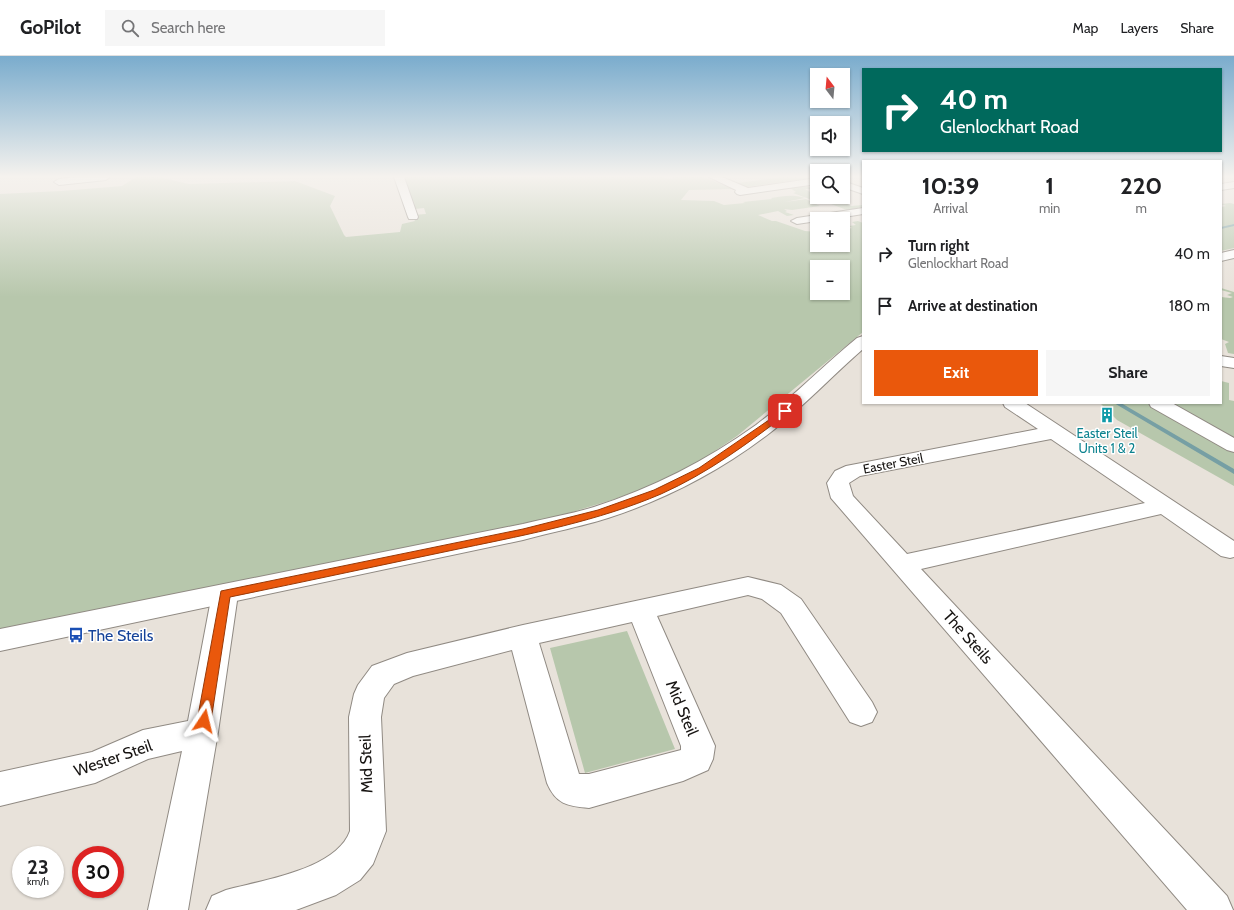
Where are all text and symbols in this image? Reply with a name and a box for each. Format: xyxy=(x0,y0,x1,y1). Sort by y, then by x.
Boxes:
search box xyxy=(105,10,385,46)
text: GoPilot xyxy=(20,16,81,39)
icon: search xyxy=(119,17,141,39)
text: Search here xyxy=(151,19,225,37)
text: Map xyxy=(1073,19,1098,37)
text: Layers xyxy=(1120,19,1158,37)
text: Share xyxy=(1180,19,1214,37)
north arrow xyxy=(810,68,850,108)
map controls xyxy=(810,68,850,300)
text: 40 m xyxy=(940,82,1008,116)
icon: right xyxy=(874,84,926,136)
button: sound xyxy=(810,116,850,156)
text: Glenlockhart Road xyxy=(940,116,1079,138)
button: search xyxy=(810,164,850,204)
text: 10:39 xyxy=(922,171,979,200)
text: 1 xyxy=(1045,171,1054,200)
text: 220 xyxy=(1120,171,1162,200)
text: Arrival xyxy=(933,200,968,216)
text: min xyxy=(1039,200,1060,216)
text: m xyxy=(1135,200,1147,216)
button: + xyxy=(810,212,850,252)
text: Turn right xyxy=(908,237,969,255)
icon: right xyxy=(874,243,896,265)
text: 40 m xyxy=(1174,245,1210,263)
text: Glenlockhart Road xyxy=(908,255,1008,271)
button: − xyxy=(810,260,850,300)
icon: arrive xyxy=(874,295,896,317)
text: Arrive at destination xyxy=(908,297,1038,315)
text: 180 m xyxy=(1169,297,1210,315)
button: Exit xyxy=(874,350,1038,396)
button: Share xyxy=(1046,350,1210,396)
pin xyxy=(768,394,802,428)
icon: arrive xyxy=(774,400,796,422)
building icon: Easter Steil Units 1 & 2 xyxy=(1098,406,1116,424)
place label: Easter Steil Units 1 & 2 xyxy=(1076,425,1138,456)
street label: Easter Steil xyxy=(862,449,924,477)
street label: The Steils xyxy=(939,606,997,668)
bus stop icon: The Steils xyxy=(67,626,85,644)
place label: The Steils xyxy=(88,626,154,645)
street label: Mid Steil xyxy=(662,677,702,739)
position arrow xyxy=(183,700,225,742)
street label: Mid Steil xyxy=(355,734,377,794)
street label: Wester Steil xyxy=(71,736,155,780)
speed limit sign: 30 xyxy=(72,846,124,898)
text: 23 xyxy=(27,855,49,879)
text: km/h xyxy=(27,875,49,888)

